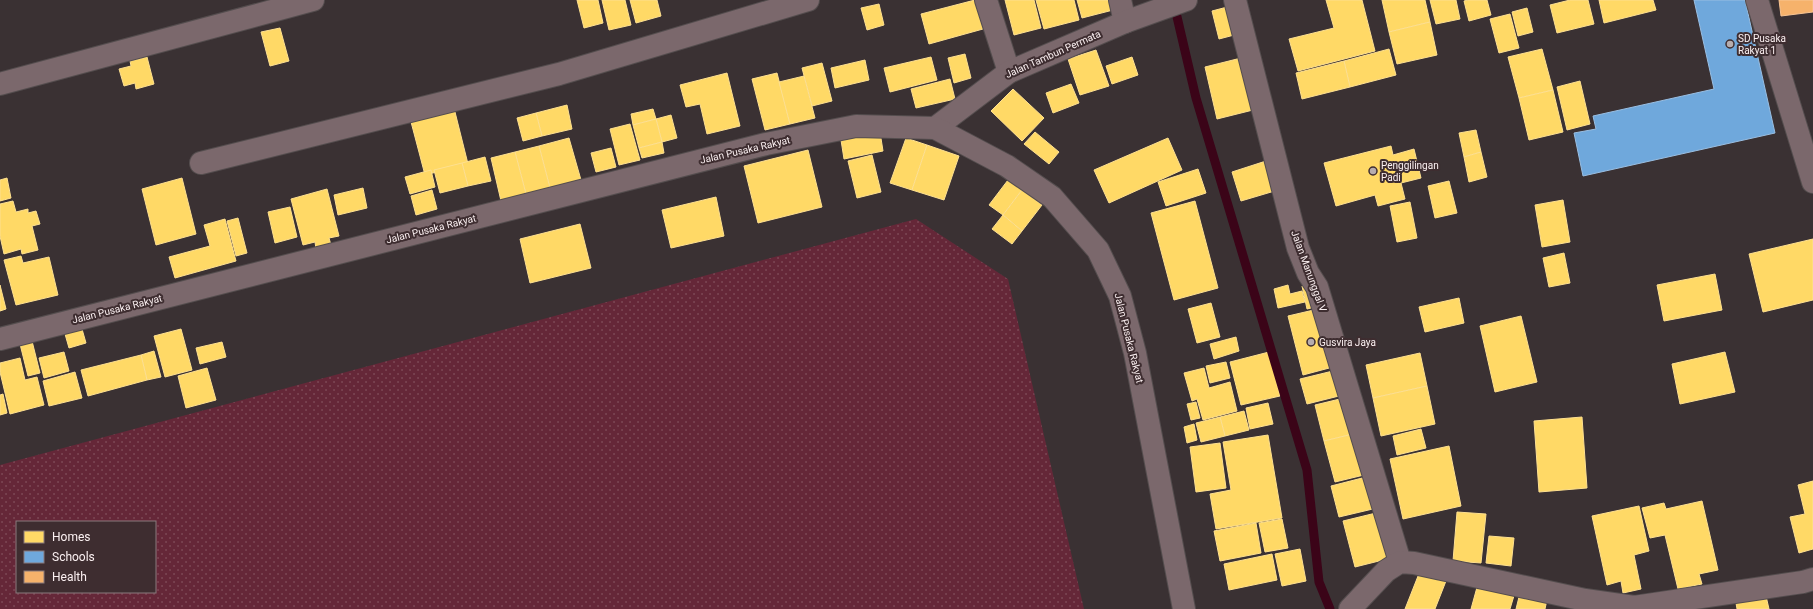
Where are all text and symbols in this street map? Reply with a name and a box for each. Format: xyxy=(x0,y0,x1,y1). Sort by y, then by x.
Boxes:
street label: Jalan Tambun Permata xyxy=(1004,28,1102,80)
place label: SD Pusaka Rakyat 1 xyxy=(1738,33,1786,56)
marker: SD Pusaka Rakyat 1 xyxy=(1725,39,1735,49)
street label: Jalan Pusaka Rakyat xyxy=(699,134,791,166)
place label: Penggilingan Padi xyxy=(1381,160,1439,183)
marker: Penggilingan Padi xyxy=(1368,166,1378,176)
street label: Jalan Pusaka Rakyat xyxy=(385,213,477,245)
street label: Jalan Manunggal V xyxy=(1289,229,1329,314)
street label: Jalan Pusaka Rakyat xyxy=(1113,292,1145,384)
street label: Jalan Pusaka Rakyat xyxy=(71,293,163,325)
marker: Gusvira Jaya xyxy=(1306,337,1316,347)
place label: Gusvira Jaya xyxy=(1319,337,1376,348)
legend xyxy=(16,521,156,593)
text: Homes xyxy=(52,530,90,544)
text: Schools xyxy=(52,550,95,564)
text: Health xyxy=(52,570,87,584)

